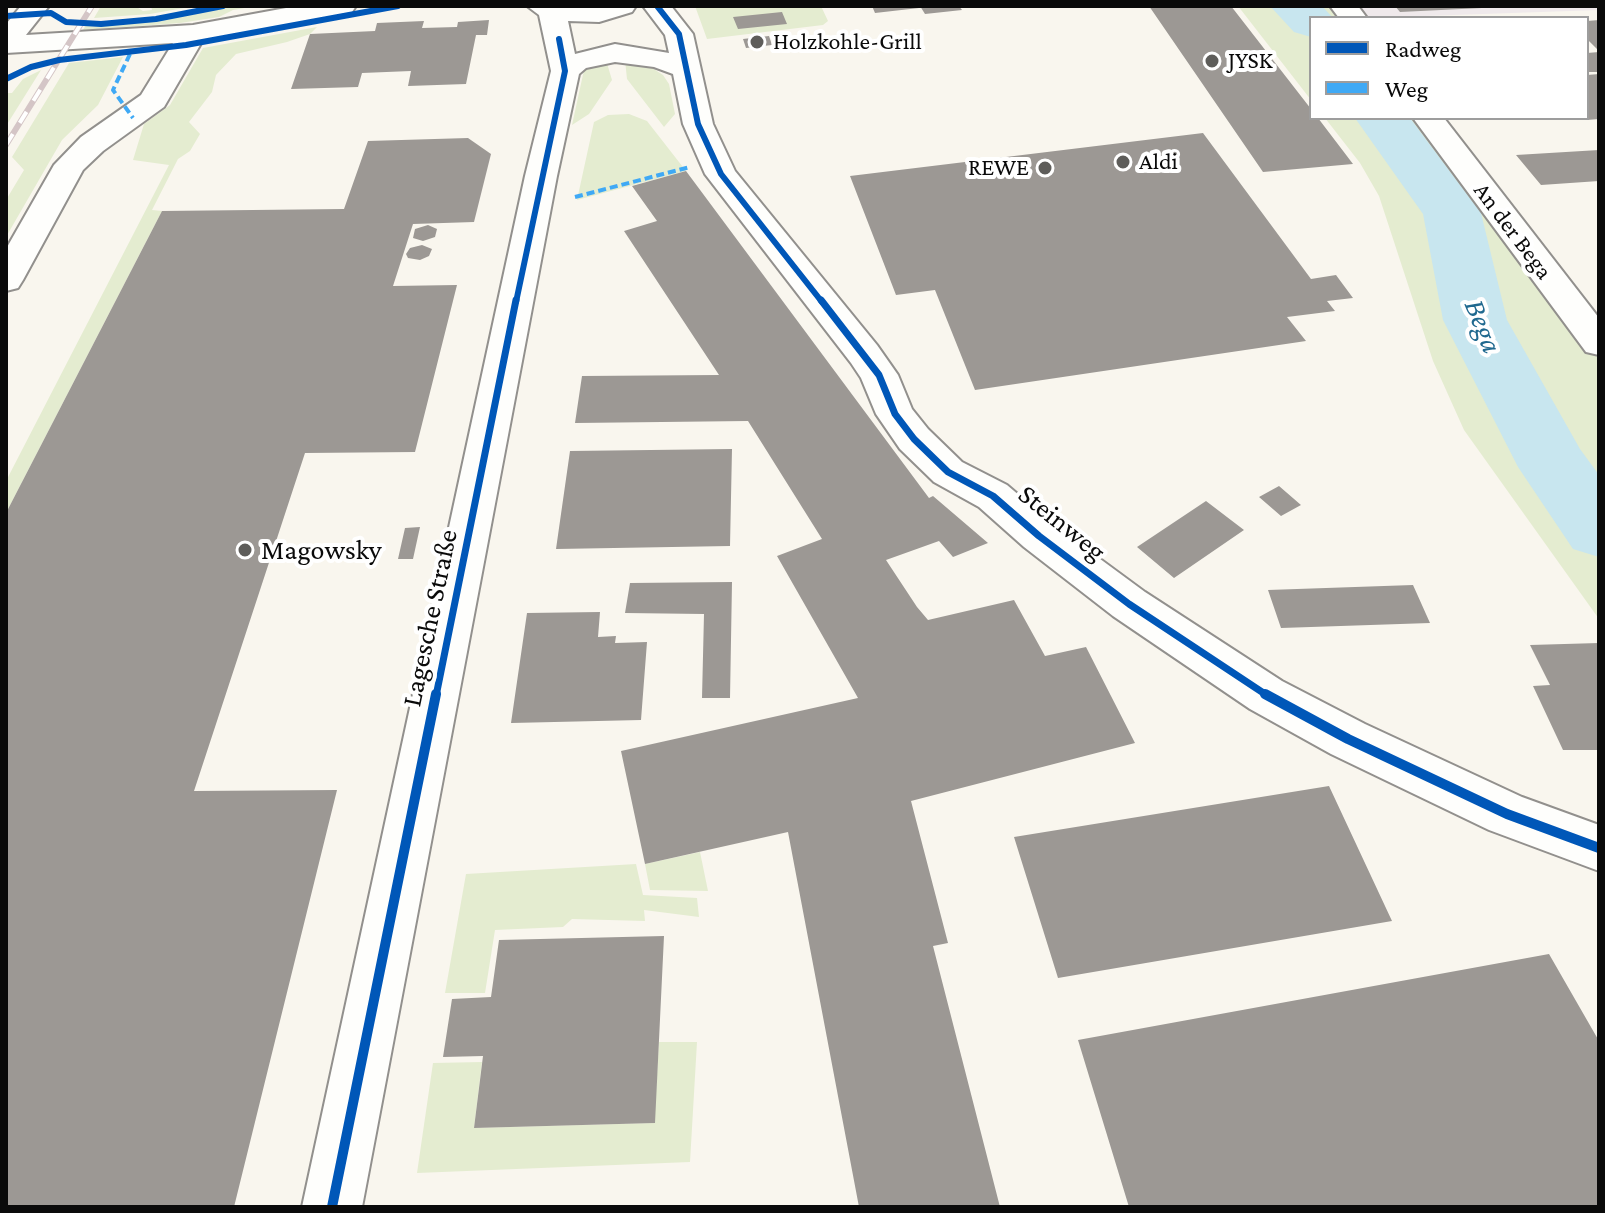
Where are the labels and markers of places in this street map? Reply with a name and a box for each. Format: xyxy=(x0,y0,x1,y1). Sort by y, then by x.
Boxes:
place label: Holzkohle-Grill xyxy=(773,28,922,56)
marker: Holzkohle-Grill xyxy=(748,33,766,51)
place label: JYSK xyxy=(1228,47,1272,75)
marker: JYSK xyxy=(1203,52,1221,70)
place label: Aldi xyxy=(1139,148,1178,176)
marker: Aldi xyxy=(1114,153,1132,171)
place label: REWE xyxy=(968,154,1029,182)
marker: REWE xyxy=(1036,159,1054,177)
place label: Magowsky xyxy=(261,533,382,567)
marker: Magowsky xyxy=(236,541,254,559)

